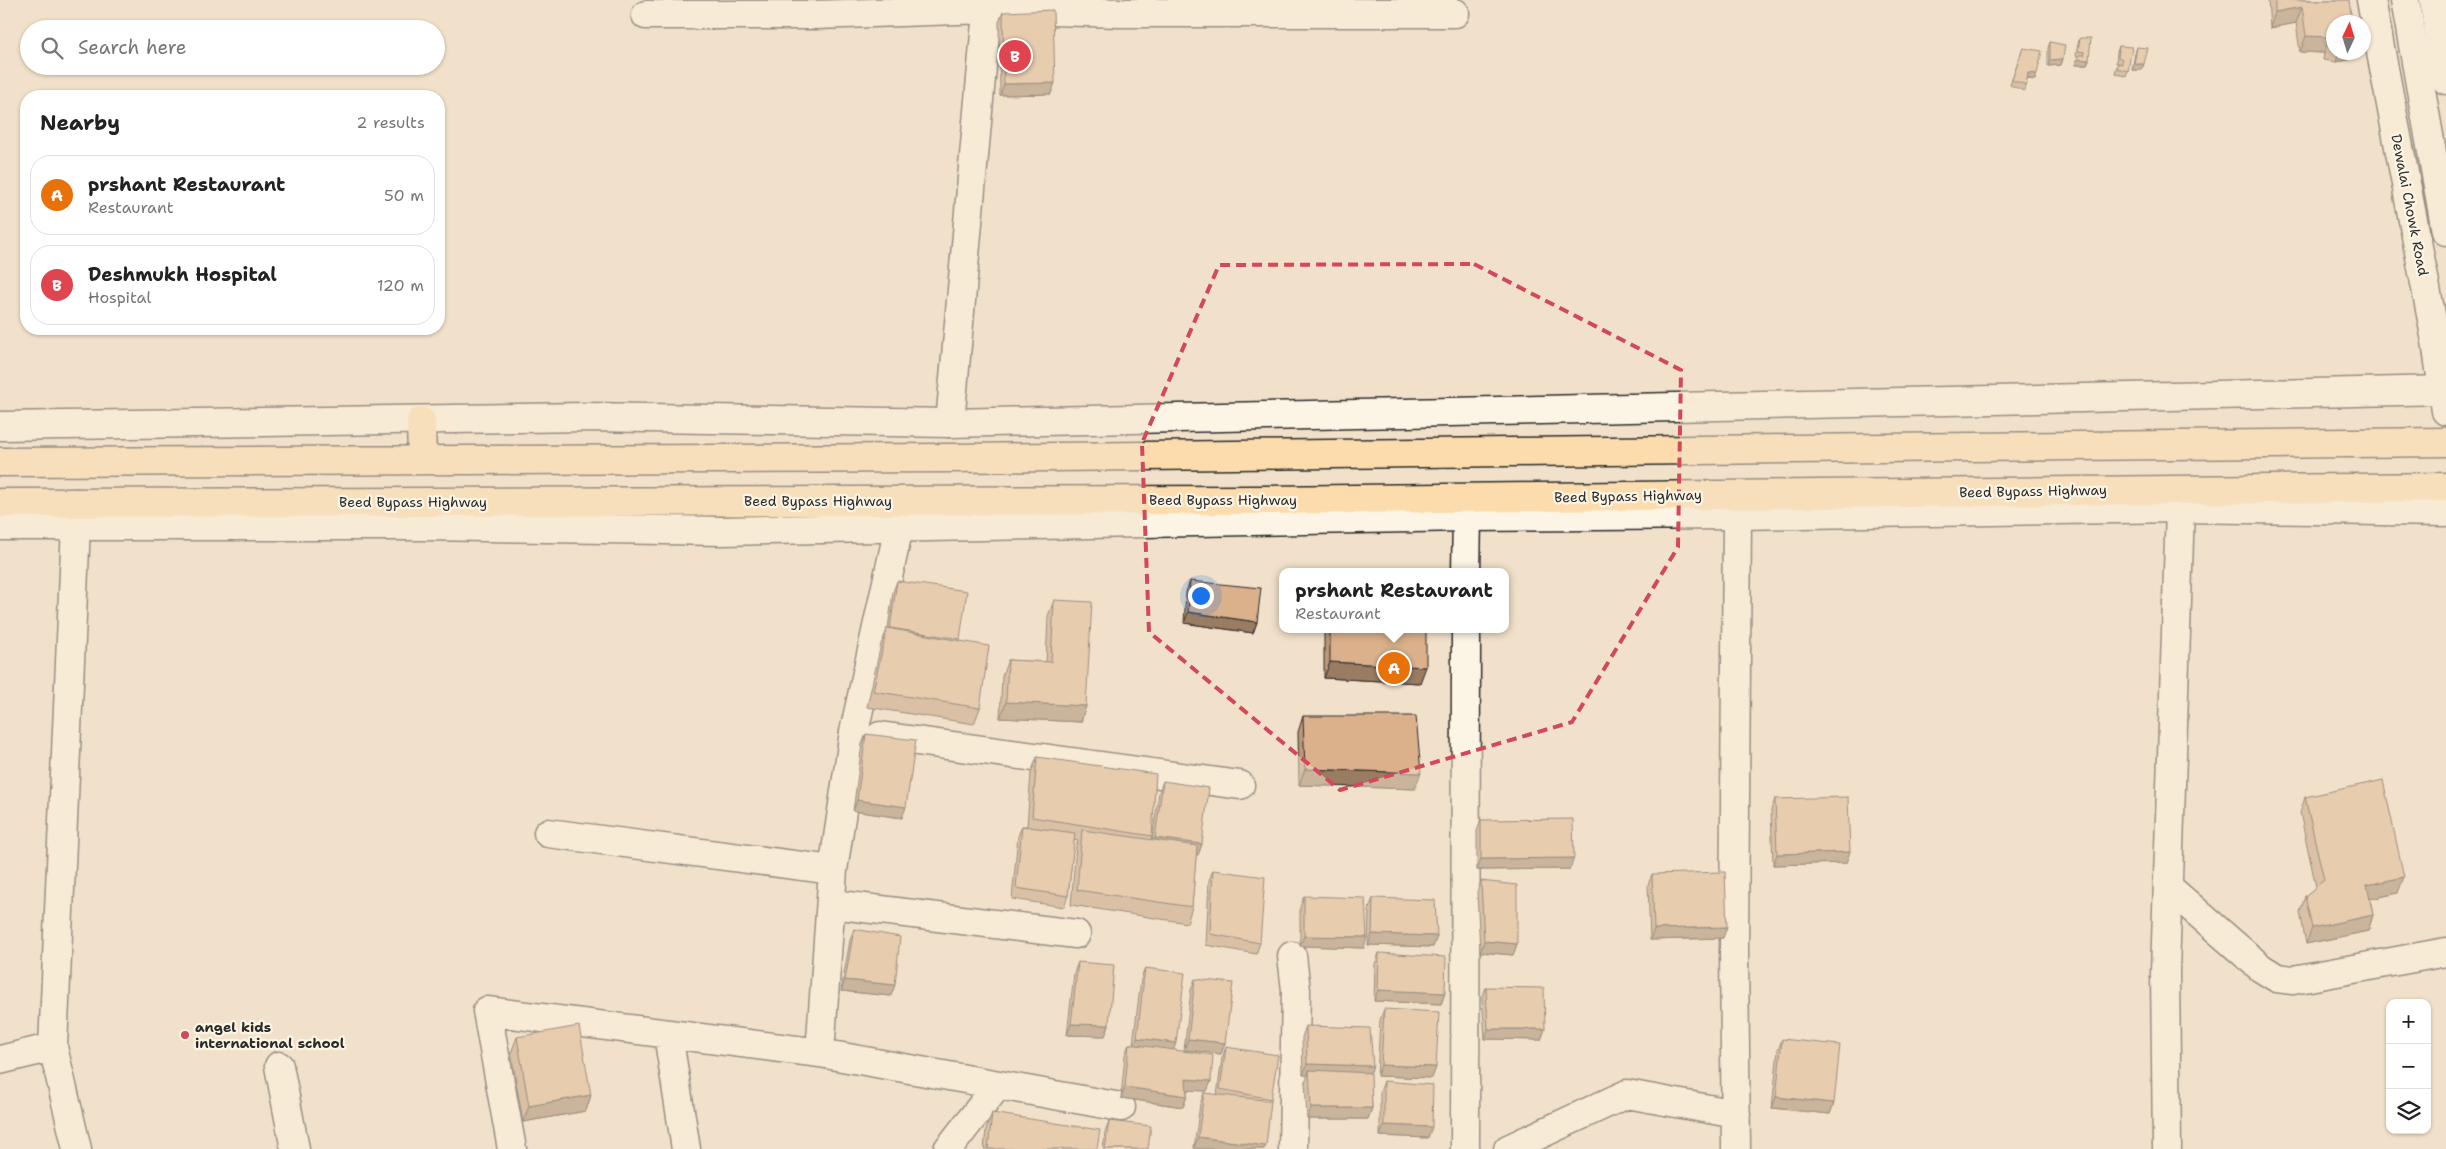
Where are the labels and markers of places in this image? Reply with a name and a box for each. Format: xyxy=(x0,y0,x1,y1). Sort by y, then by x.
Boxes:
pin: B xyxy=(999,37,1031,75)
pin: A xyxy=(1378,649,1410,687)
place label: angel kids international school xyxy=(195,1018,345,1052)
marker: angel kids international school xyxy=(179,1029,191,1041)

